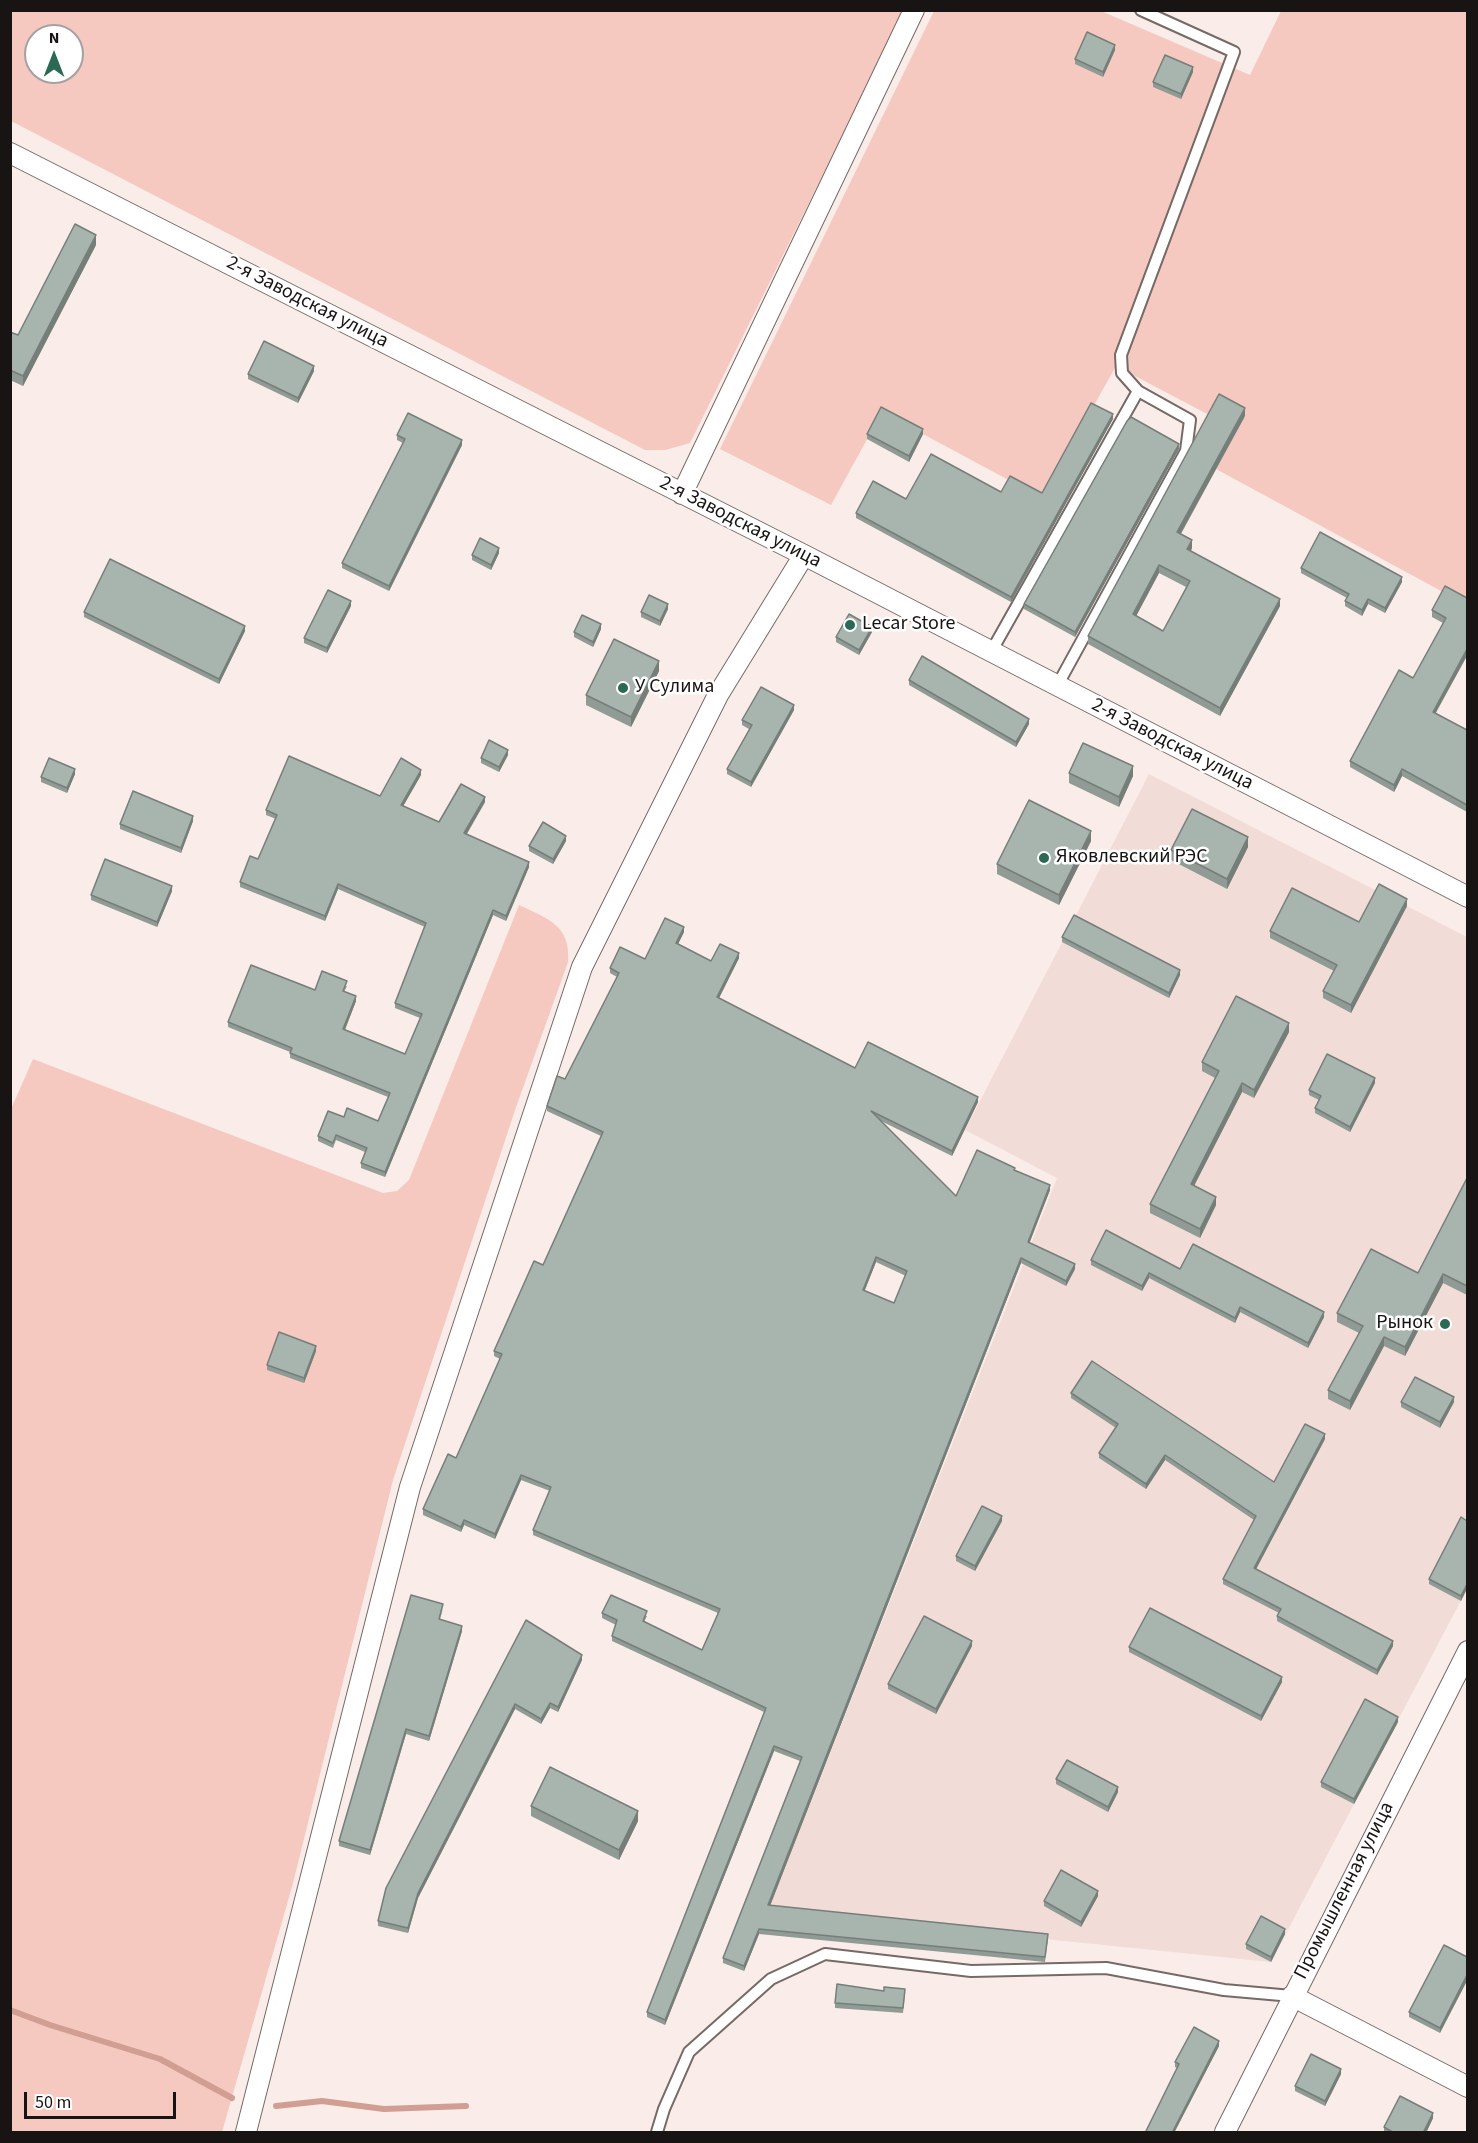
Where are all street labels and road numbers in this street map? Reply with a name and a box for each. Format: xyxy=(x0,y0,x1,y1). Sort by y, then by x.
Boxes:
street label: 2-я Заводская улица xyxy=(222,252,392,354)
street label: 2-я Заводская улица xyxy=(655,472,825,574)
street label: 2-я Заводская улица xyxy=(1087,694,1257,796)
street label: Промышленная улица xyxy=(1290,1798,1400,1984)

